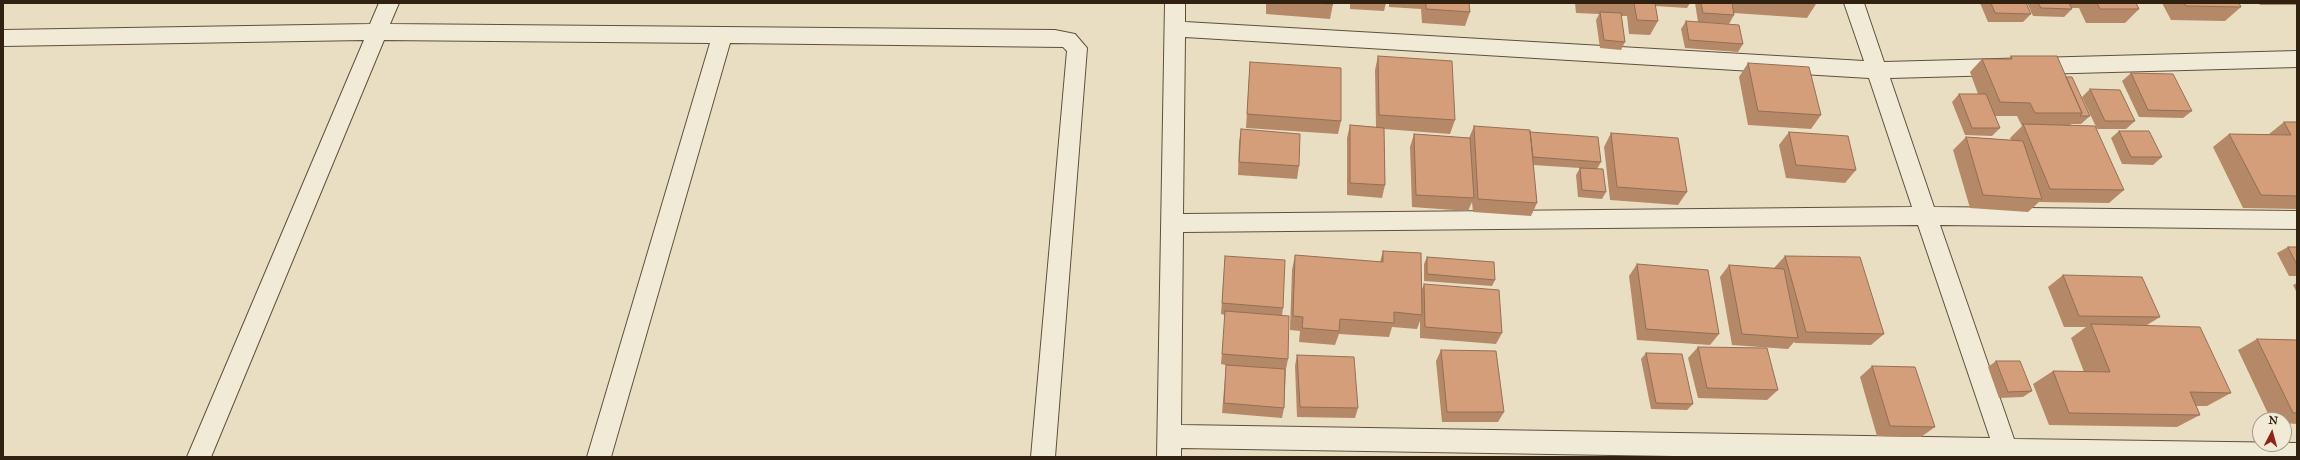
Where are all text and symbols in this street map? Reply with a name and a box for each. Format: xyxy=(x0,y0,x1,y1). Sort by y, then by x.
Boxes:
north arrow xyxy=(2252,412,2292,452)
text: N xyxy=(2268,414,2279,428)

